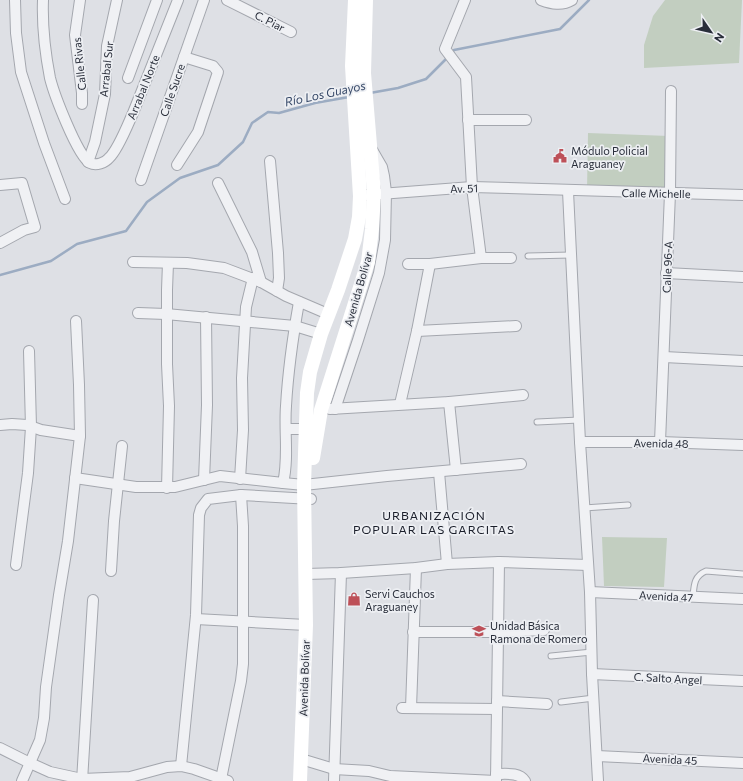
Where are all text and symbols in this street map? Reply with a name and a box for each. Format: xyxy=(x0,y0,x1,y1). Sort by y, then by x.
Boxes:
street label: C. Piar xyxy=(253,8,288,34)
north arrow xyxy=(691,12,731,52)
text: N xyxy=(712,31,727,45)
street label: Calle Rivas xyxy=(70,37,88,91)
street label: Arrabal Sur xyxy=(97,40,115,98)
street label: Arrabal Norte xyxy=(124,53,162,121)
street label: Calle Sucre xyxy=(157,62,187,118)
water label: Río Los Guayos xyxy=(283,77,367,108)
place label: Módulo Policial Araguaney xyxy=(571,144,648,170)
public building icon: Módulo Policial Araguaney xyxy=(552,148,568,164)
street label: Av. 51 xyxy=(450,181,478,195)
street label: Calle Michelle xyxy=(621,186,691,200)
street label: Calle 96-A xyxy=(660,240,674,293)
street label: Avenida Bolívar xyxy=(341,250,375,328)
street label: Avenida 48 xyxy=(633,436,689,450)
district label: URBANIZACIÓN POPULAR LAS GARCITAS xyxy=(353,508,515,536)
place label: Servi Cauchos Araguaney xyxy=(365,587,435,613)
street label: Avenida 47 xyxy=(639,588,693,604)
shop icon: Servi Cauchos Araguaney xyxy=(346,591,362,607)
place label: Unidad Básica Ramona de Romero xyxy=(490,619,588,645)
school or university icon: Unidad Básica Ramona de Romero xyxy=(471,623,487,639)
street label: Avenida Bolívar xyxy=(296,639,312,717)
street label: C. Salto Angel xyxy=(633,670,703,686)
street label: Avenida 45 xyxy=(642,751,698,767)

